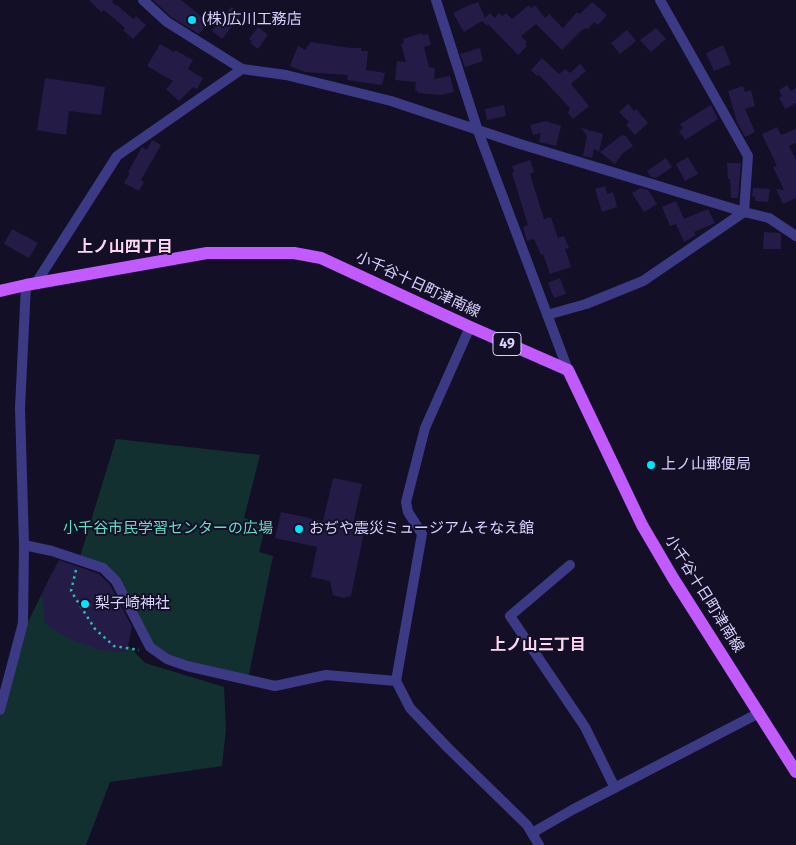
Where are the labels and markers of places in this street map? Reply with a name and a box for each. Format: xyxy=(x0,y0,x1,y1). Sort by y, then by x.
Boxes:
place label: (株)広川工務店 xyxy=(202,11,302,29)
marker: (株)広川工務店 xyxy=(186,14,198,26)
place label: 上ノ山郵便局 xyxy=(661,456,751,474)
marker: 上ノ山郵便局 xyxy=(645,459,657,471)
place label: おぢや震災ミュージアムそなえ館 xyxy=(309,520,534,538)
marker: おぢや震災ミュージアムそなえ館 xyxy=(293,523,305,535)
place label: 梨子崎神社 xyxy=(95,595,170,613)
marker: 梨子崎神社 xyxy=(79,598,91,610)

